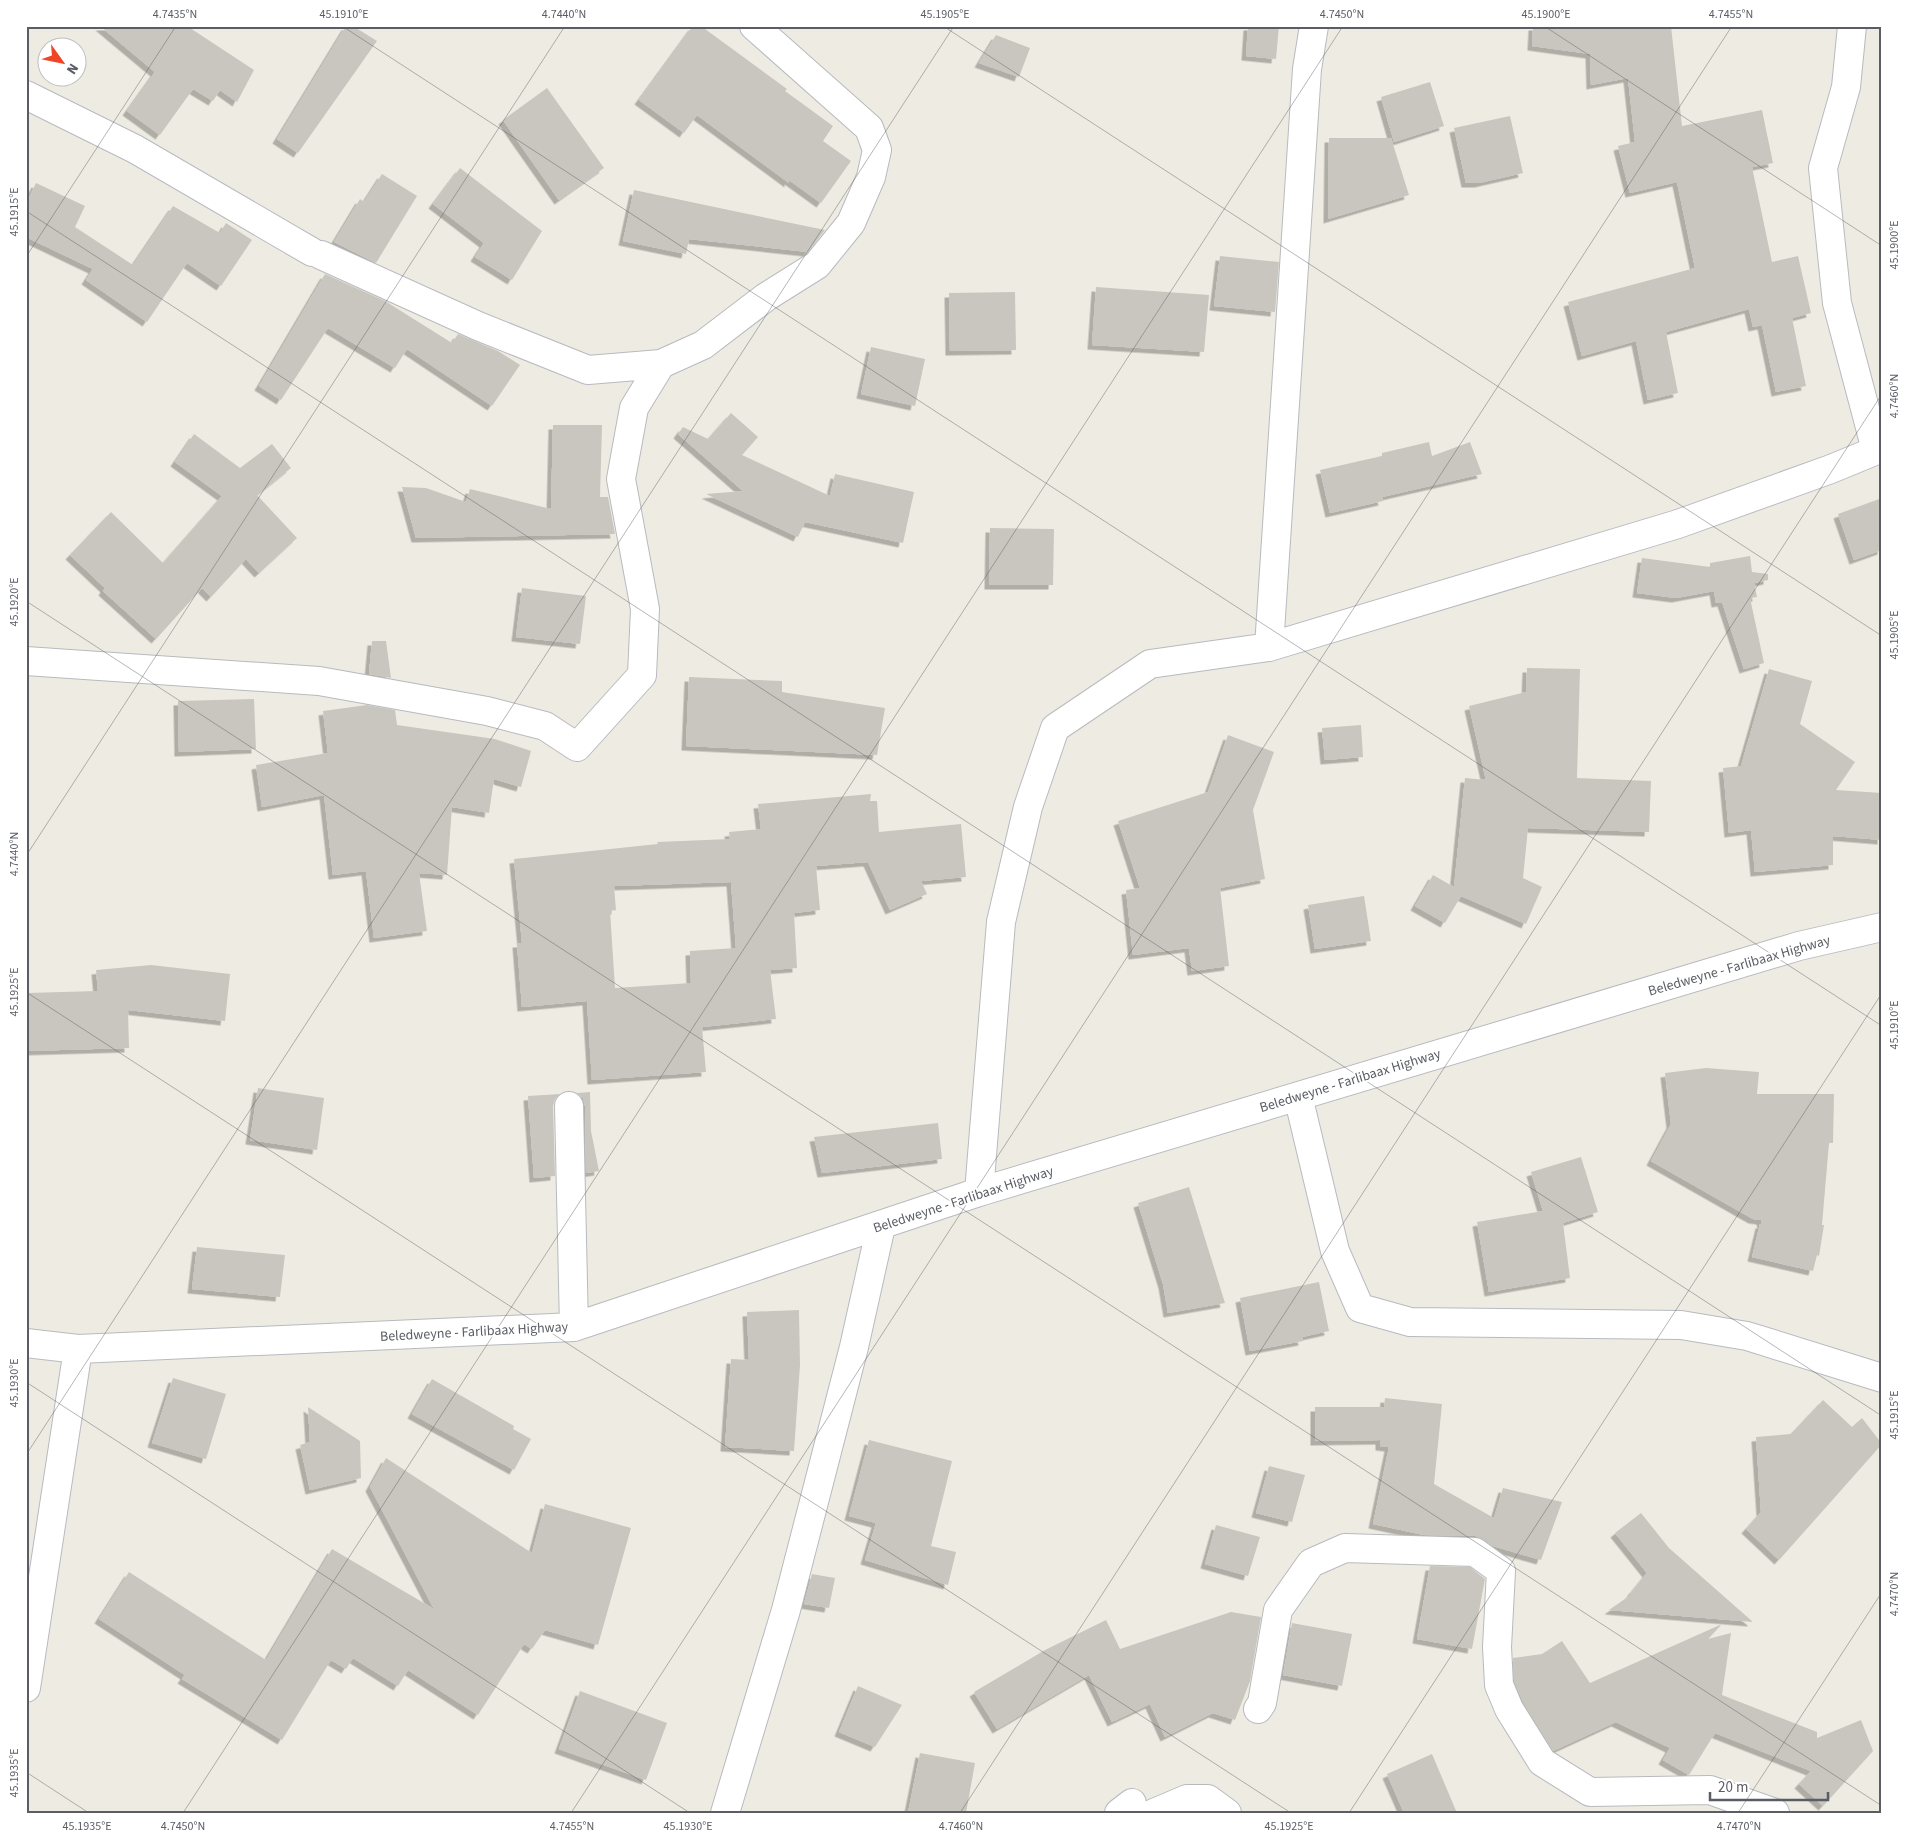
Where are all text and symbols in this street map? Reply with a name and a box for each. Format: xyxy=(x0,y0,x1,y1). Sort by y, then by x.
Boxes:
text: 4.7435°N xyxy=(153,6,197,23)
text: 45.1910°E xyxy=(319,6,369,23)
text: 4.7440°N xyxy=(542,6,586,23)
text: 45.1905°E xyxy=(920,6,970,23)
text: 4.7450°N xyxy=(1320,6,1364,23)
text: 45.1900°E xyxy=(1521,6,1571,23)
text: 4.7455°N xyxy=(1709,6,1753,23)
north arrow xyxy=(38,38,88,88)
text: N xyxy=(61,59,83,78)
text: 45.1915°E xyxy=(6,187,23,237)
text: 45.1900°E xyxy=(1886,220,1903,270)
text: 4.7460°N xyxy=(1886,374,1903,418)
text: 45.1920°E xyxy=(6,577,23,627)
text: 45.1905°E xyxy=(1886,610,1903,660)
text: 4.7440°N xyxy=(6,832,23,876)
street label: Beledweyne - Farlibaax Highway xyxy=(1646,930,1833,1002)
text: 45.1925°E xyxy=(6,967,23,1017)
text: 45.1910°E xyxy=(1886,1000,1903,1050)
street label: Beledweyne - Farlibaax Highway xyxy=(1257,1044,1444,1118)
street label: Beledweyne - Farlibaax Highway xyxy=(871,1161,1056,1239)
street label: Beledweyne - Farlibaax Highway xyxy=(379,1317,569,1347)
text: 45.1930°E xyxy=(6,1358,23,1408)
text: 45.1915°E xyxy=(1886,1390,1903,1440)
text: 4.7470°N xyxy=(1886,1572,1903,1616)
text: 45.1935°E xyxy=(6,1748,23,1798)
scale bar xyxy=(1710,1769,1828,1801)
text: 20 m xyxy=(1718,1777,1748,1798)
text: 45.1935°E xyxy=(62,1818,112,1835)
text: 4.7450°N xyxy=(161,1818,205,1835)
text: 4.7455°N xyxy=(550,1818,594,1835)
text: 45.1930°E xyxy=(663,1818,713,1835)
text: 4.7460°N xyxy=(939,1818,983,1835)
text: 45.1925°E xyxy=(1264,1818,1314,1835)
text: 4.7470°N xyxy=(1717,1818,1761,1835)

